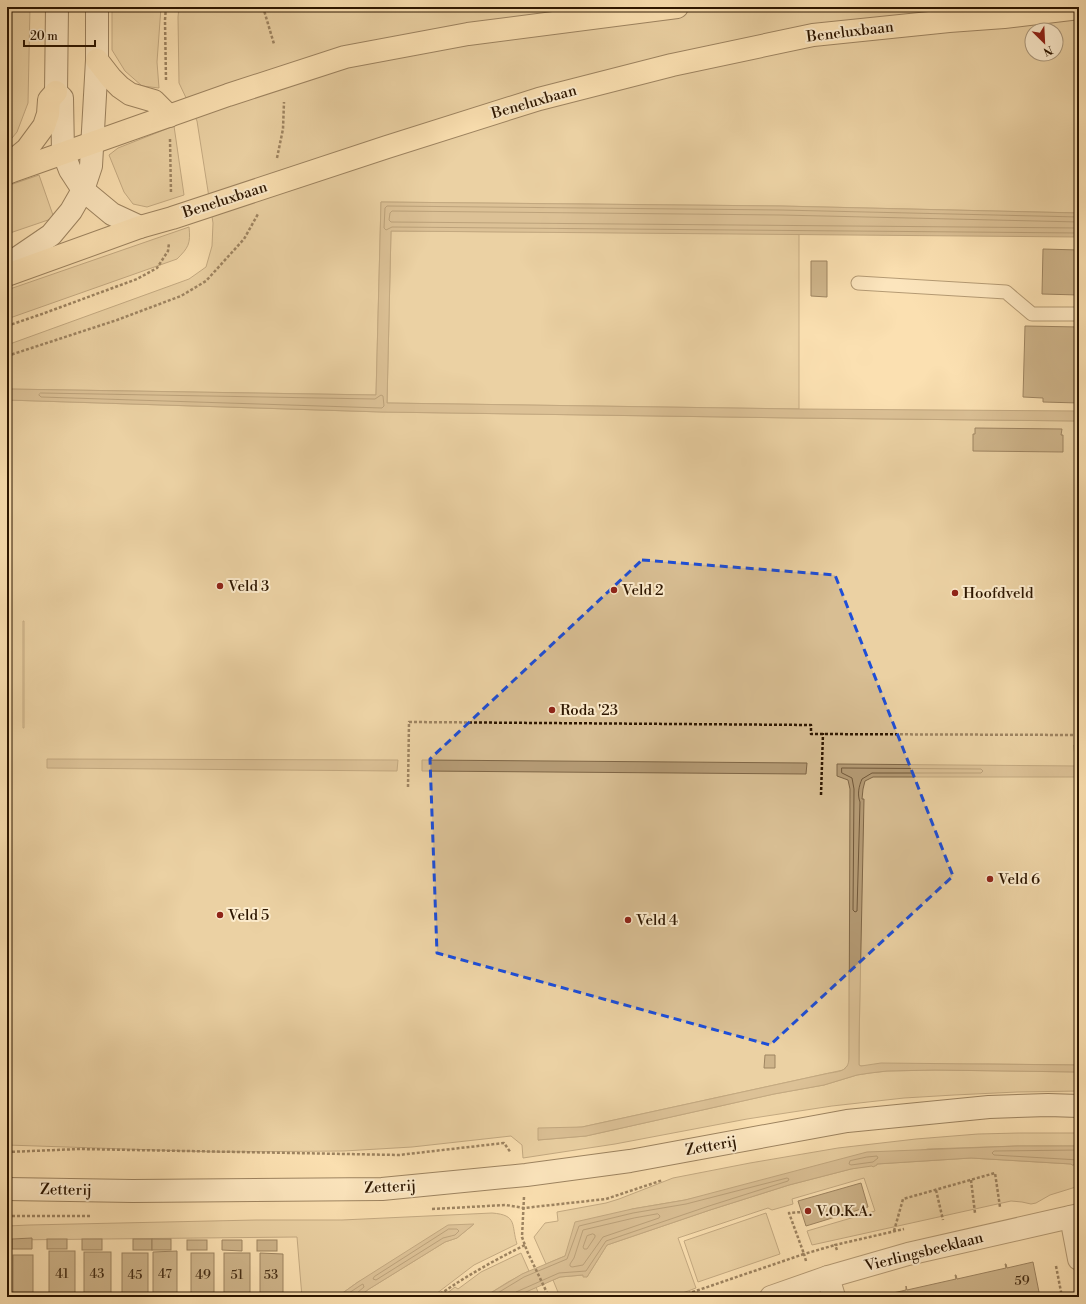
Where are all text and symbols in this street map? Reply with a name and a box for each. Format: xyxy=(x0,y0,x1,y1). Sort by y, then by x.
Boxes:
street label: Beneluxbaan xyxy=(804,17,895,47)
scale bar xyxy=(24,22,95,48)
north arrow xyxy=(1024,22,1064,62)
text: 20 m xyxy=(30,29,58,44)
text: N xyxy=(1041,42,1054,59)
street label: Beneluxbaan xyxy=(488,81,579,124)
street label: Beneluxbaan xyxy=(179,177,270,223)
place label: Veld 3 xyxy=(227,577,269,596)
marker: Veld 3 xyxy=(215,581,225,591)
place label: Veld 2 xyxy=(621,581,664,600)
place label: Hoofdveld xyxy=(963,584,1034,603)
marker: Veld 2 xyxy=(609,585,619,595)
marker: Hoofdveld xyxy=(950,588,960,598)
place label: Roda '23 xyxy=(560,701,618,720)
marker: Roda '23 xyxy=(547,705,557,715)
place label: Veld 6 xyxy=(997,870,1040,889)
marker: Veld 6 xyxy=(985,874,995,884)
place label: Veld 5 xyxy=(227,906,269,925)
marker: Veld 5 xyxy=(215,910,225,920)
place label: Veld 4 xyxy=(635,911,678,930)
marker: Veld 4 xyxy=(623,915,633,925)
street label: Zetterij xyxy=(684,1132,738,1160)
street label: Zetterij xyxy=(364,1176,416,1198)
street label: Zetterij xyxy=(40,1180,92,1200)
place label: V.O.K.A. xyxy=(815,1202,872,1221)
marker: V.O.K.A. xyxy=(803,1206,813,1216)
street label: Vierlingsbeeklaan xyxy=(862,1228,985,1276)
house number: 41 xyxy=(55,1266,69,1282)
house number: 43 xyxy=(90,1266,104,1282)
house number: 47 xyxy=(158,1266,172,1282)
house number: 45 xyxy=(128,1267,142,1283)
house number: 49 xyxy=(195,1267,211,1283)
house number: 51 xyxy=(231,1267,244,1283)
house number: 53 xyxy=(264,1267,278,1283)
house number: 59 xyxy=(1014,1273,1030,1289)

